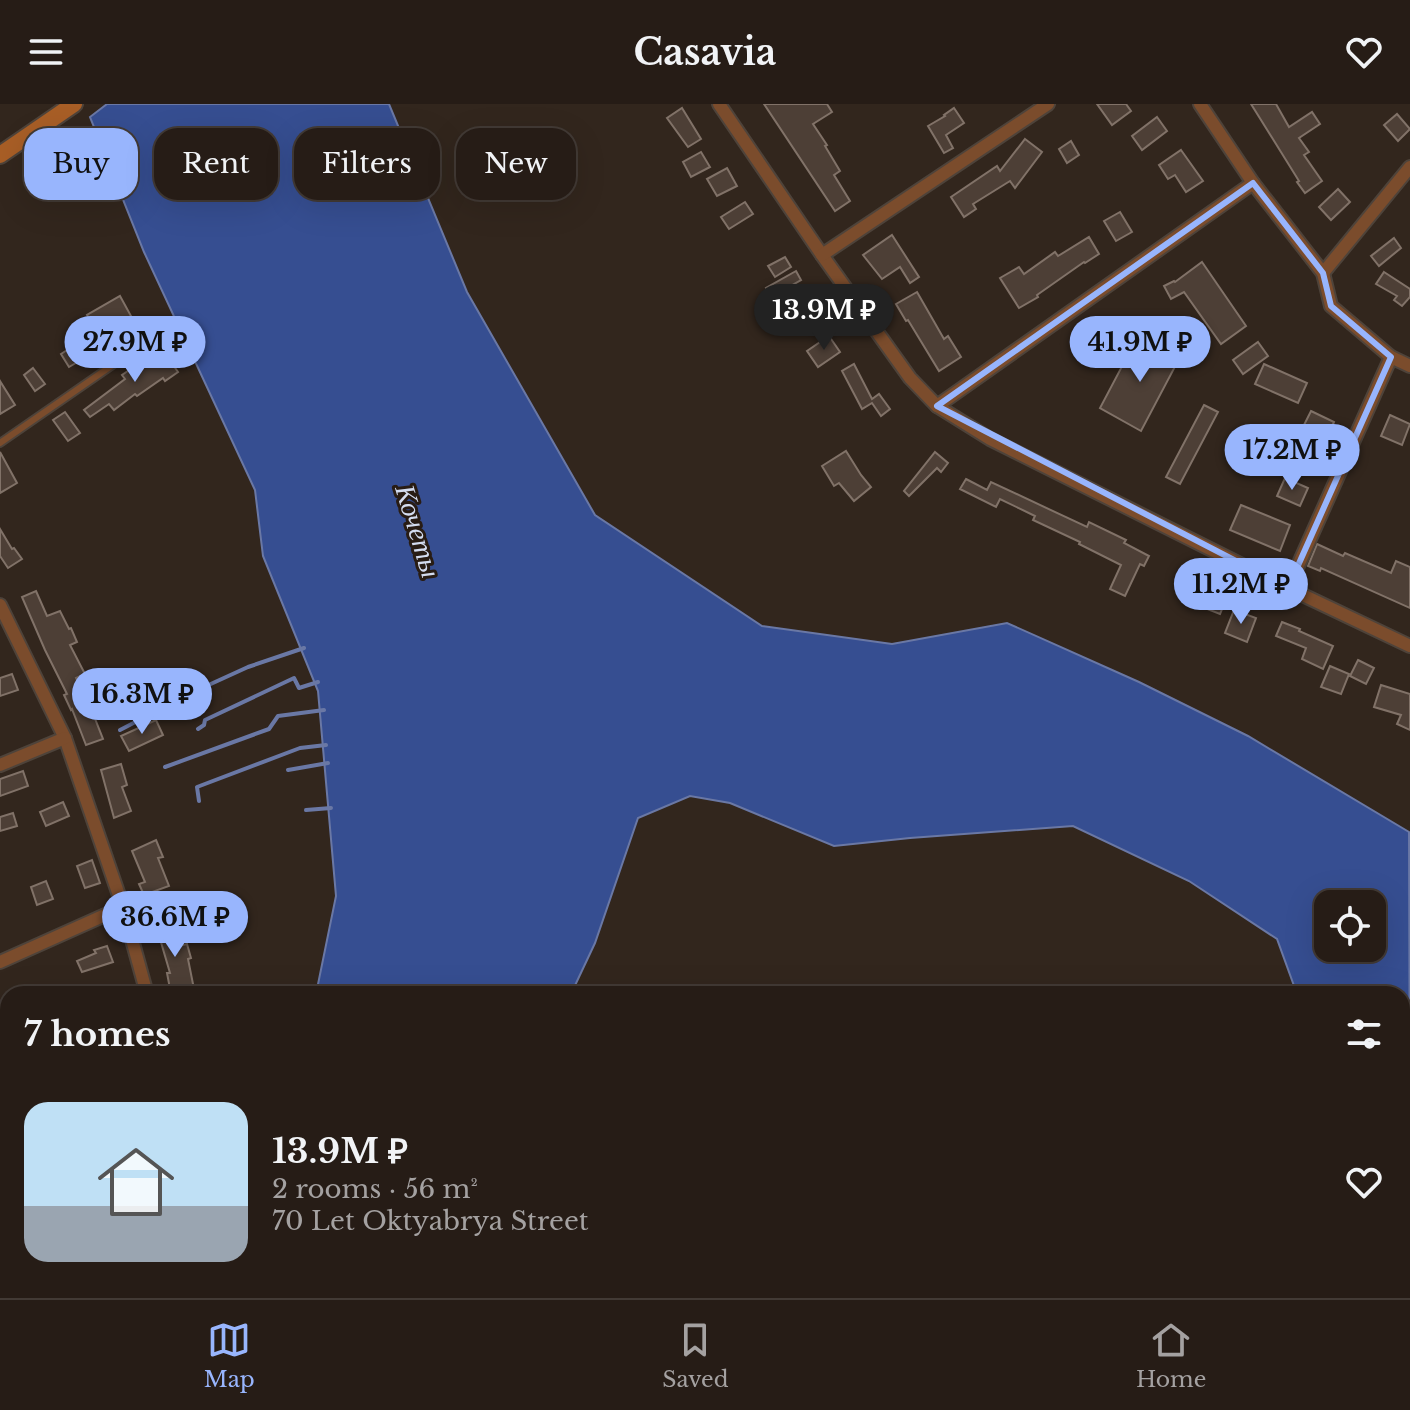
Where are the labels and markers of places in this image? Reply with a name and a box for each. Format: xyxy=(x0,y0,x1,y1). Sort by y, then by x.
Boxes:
pin: 13.9M ₽ xyxy=(750,284,898,352)
pin: 27.9M ₽ xyxy=(61,316,209,384)
pin: 41.9M ₽ xyxy=(1066,316,1214,384)
pin: 17.2M ₽ xyxy=(1218,424,1366,492)
pin: 11.2M ₽ xyxy=(1167,558,1315,626)
pin: 16.3M ₽ xyxy=(68,668,216,736)
pin: 36.6M ₽ xyxy=(101,891,249,959)

